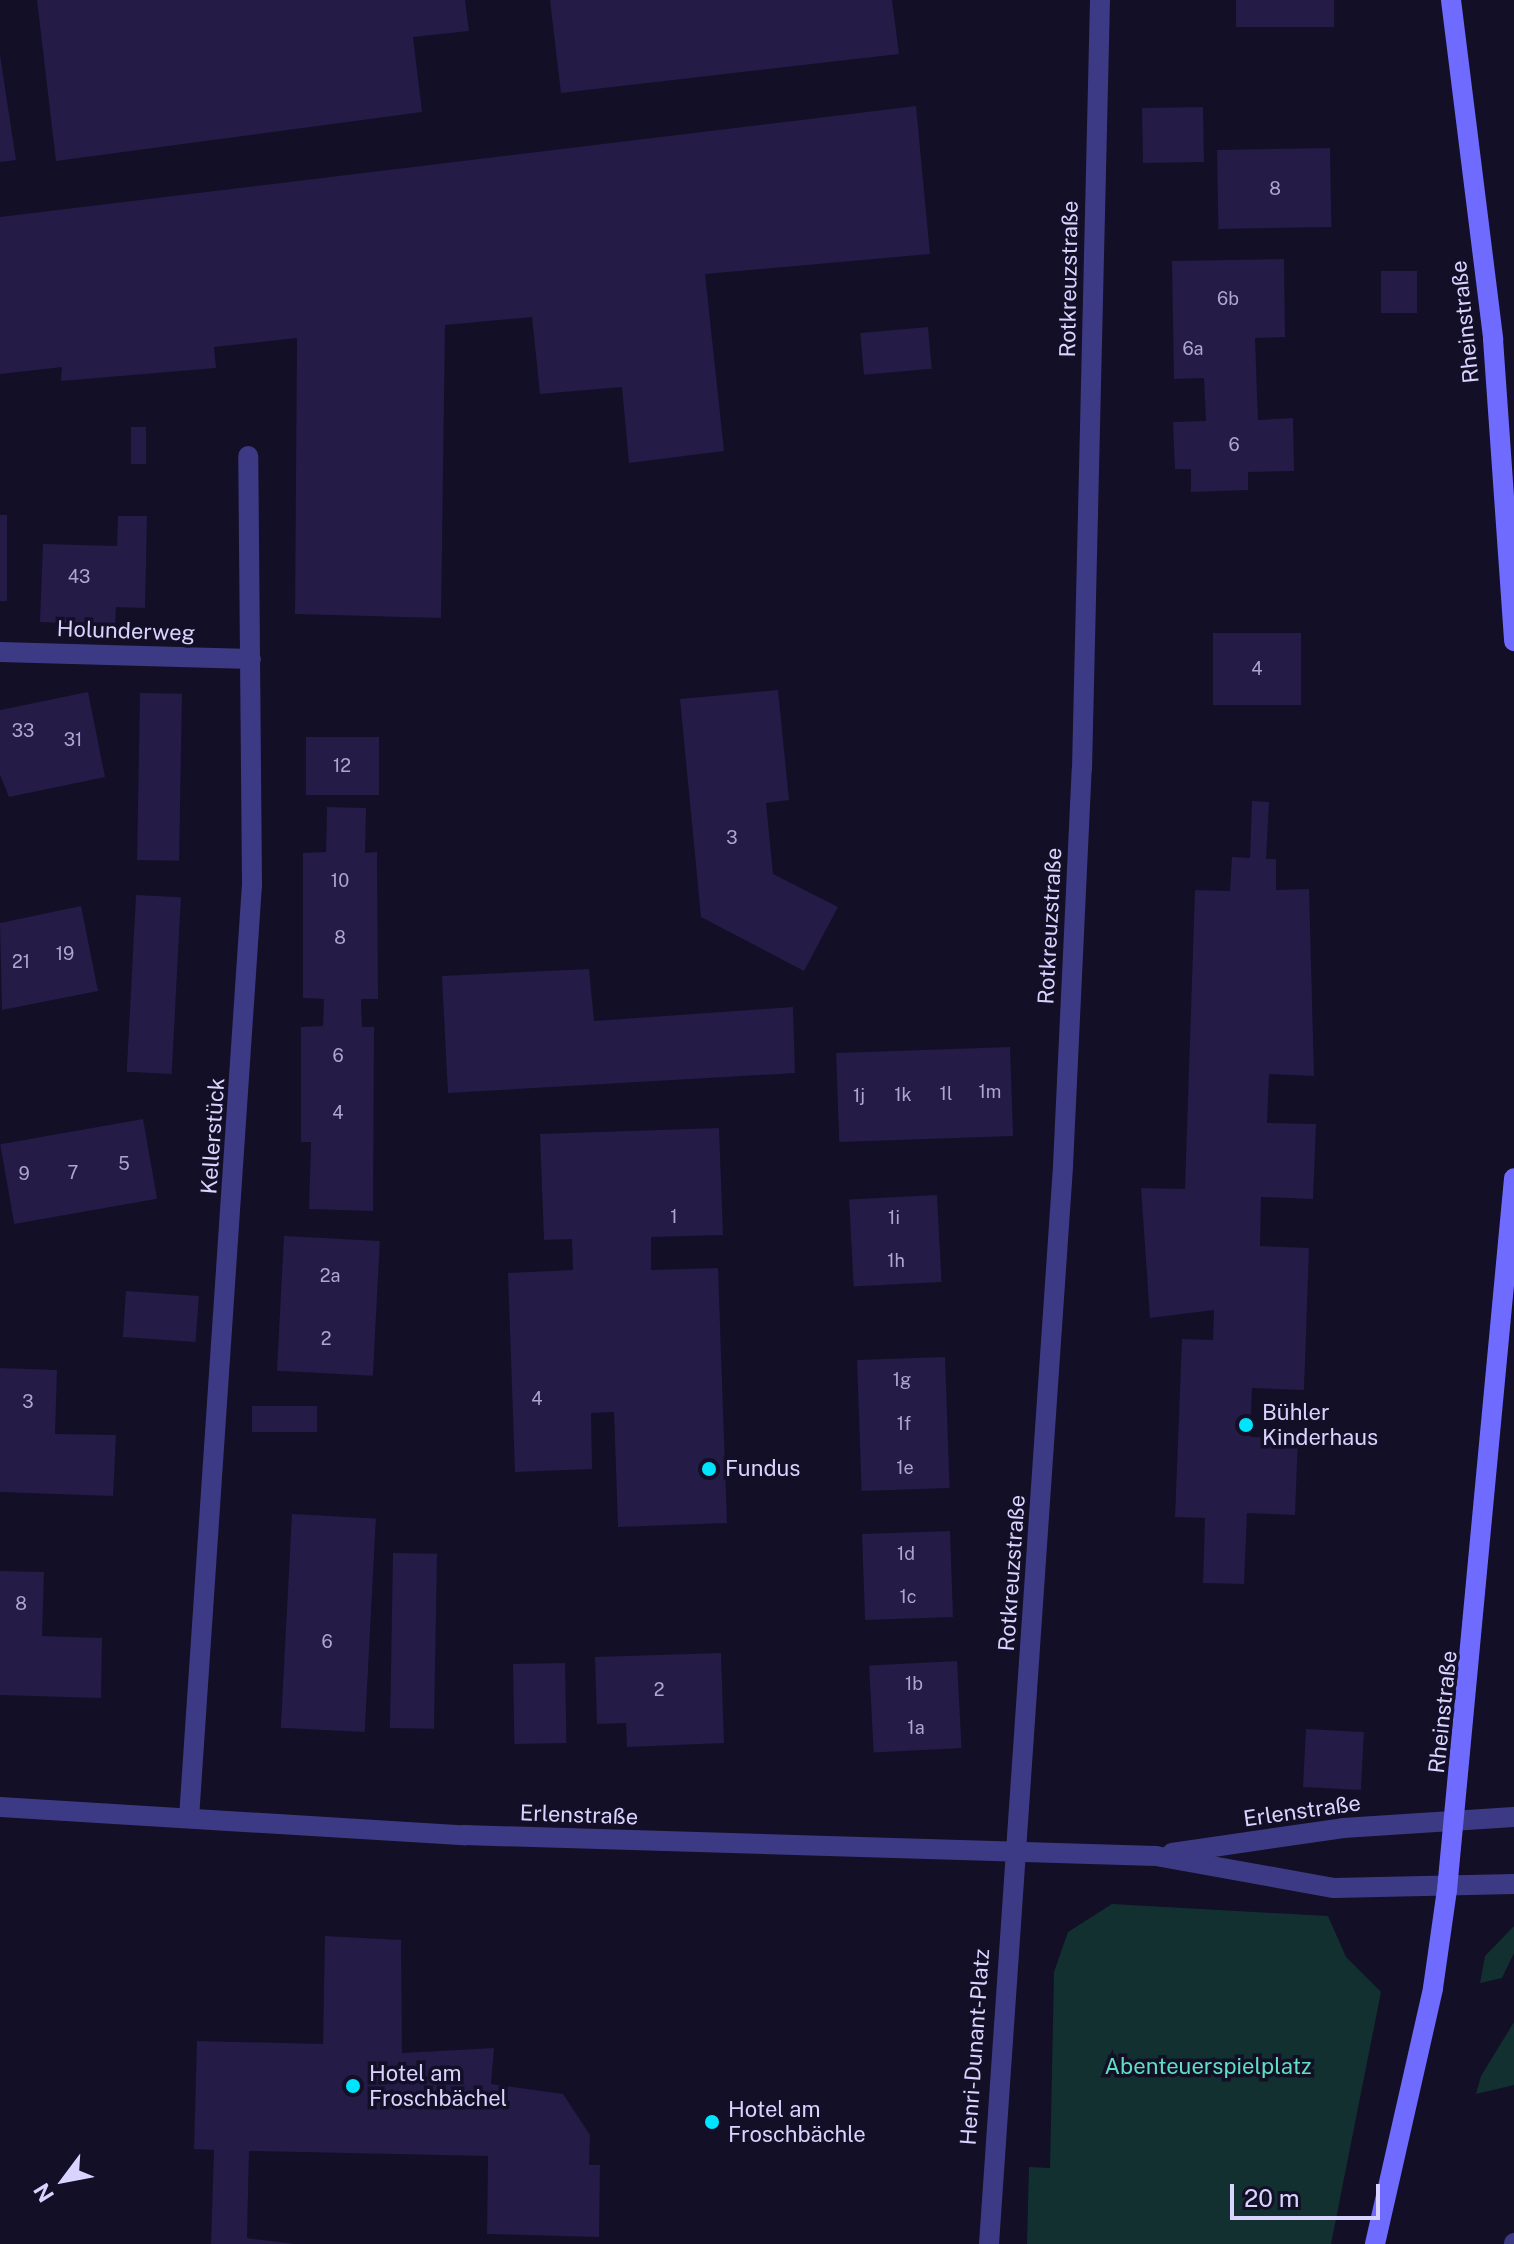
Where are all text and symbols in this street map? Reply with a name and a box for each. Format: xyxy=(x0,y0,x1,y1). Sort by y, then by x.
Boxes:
house number: 8 xyxy=(1269,178,1281,200)
street label: Rotkreuzstraße xyxy=(1054,200,1084,358)
street label: Rheinstraße xyxy=(1445,259,1485,385)
house number: 6b xyxy=(1217,288,1239,310)
house number: 6a xyxy=(1182,338,1204,360)
house number: 6 xyxy=(1228,434,1240,456)
house number: 43 xyxy=(68,566,90,588)
street label: Holunderweg xyxy=(56,615,196,647)
house number: 4 xyxy=(1251,658,1263,680)
house number: 33 xyxy=(12,720,34,742)
house number: 31 xyxy=(64,729,82,751)
house number: 12 xyxy=(333,755,351,777)
house number: 3 xyxy=(726,827,738,849)
street label: Rotkreuzstraße xyxy=(1033,847,1067,1005)
house number: 10 xyxy=(331,870,349,892)
house number: 8 xyxy=(334,927,346,949)
house number: 19 xyxy=(56,943,74,965)
house number: 21 xyxy=(12,951,30,973)
house number: 6 xyxy=(332,1045,344,1067)
street label: Kellerstück xyxy=(196,1077,230,1195)
house number: 1m xyxy=(979,1081,1001,1103)
house number: 1l xyxy=(940,1083,952,1105)
house number: 1k xyxy=(894,1084,912,1106)
house number: 1j xyxy=(853,1085,865,1107)
house number: 4 xyxy=(332,1102,344,1124)
house number: 5 xyxy=(118,1153,130,1175)
house number: 7 xyxy=(68,1162,78,1184)
house number: 9 xyxy=(18,1163,30,1185)
house number: 1 xyxy=(670,1206,678,1228)
house number: 1i xyxy=(888,1207,900,1229)
house number: 1h xyxy=(887,1250,905,1272)
house number: 2a xyxy=(320,1265,340,1287)
house number: 2 xyxy=(321,1328,331,1350)
house number: 1g xyxy=(893,1369,911,1391)
house number: 4 xyxy=(531,1388,543,1410)
house number: 3 xyxy=(22,1391,34,1413)
place label: Bühler Kinderhaus xyxy=(1262,1399,1378,1450)
house number: 1f xyxy=(897,1413,911,1435)
marker: Bühler Kinderhaus xyxy=(1237,1416,1255,1434)
place label: Fundus xyxy=(725,1456,800,1482)
house number: 1e xyxy=(896,1457,914,1479)
marker: Fundus xyxy=(700,1460,718,1478)
street label: Rotkreuzstraße xyxy=(993,1494,1031,1652)
house number: 1d xyxy=(897,1543,915,1565)
house number: 1c xyxy=(899,1586,917,1608)
house number: 8 xyxy=(15,1593,27,1615)
house number: 6 xyxy=(321,1631,333,1653)
street label: Rheinstraße xyxy=(1423,1649,1463,1775)
house number: 1b xyxy=(905,1673,923,1695)
house number: 2 xyxy=(654,1679,664,1701)
house number: 1a xyxy=(907,1717,925,1739)
street label: Erlenstraße xyxy=(1242,1790,1362,1832)
street label: Erlenstraße xyxy=(519,1800,639,1830)
street label: Henri-Dunant-Platz xyxy=(955,1948,995,2146)
park label: Abenteuerspielplatz xyxy=(1104,2054,1312,2080)
place label: Hotel am Froschbächel xyxy=(369,2060,507,2112)
marker: Hotel am Froschbächel xyxy=(344,2077,362,2095)
place label: Hotel am Froschbächle xyxy=(728,2096,866,2148)
marker: Hotel am Froschbächle xyxy=(703,2113,721,2131)
north arrow xyxy=(24,2140,104,2220)
scale bar xyxy=(1234,2168,1384,2218)
text: N xyxy=(28,2179,59,2207)
text: 20 m xyxy=(1244,2184,1300,2212)

